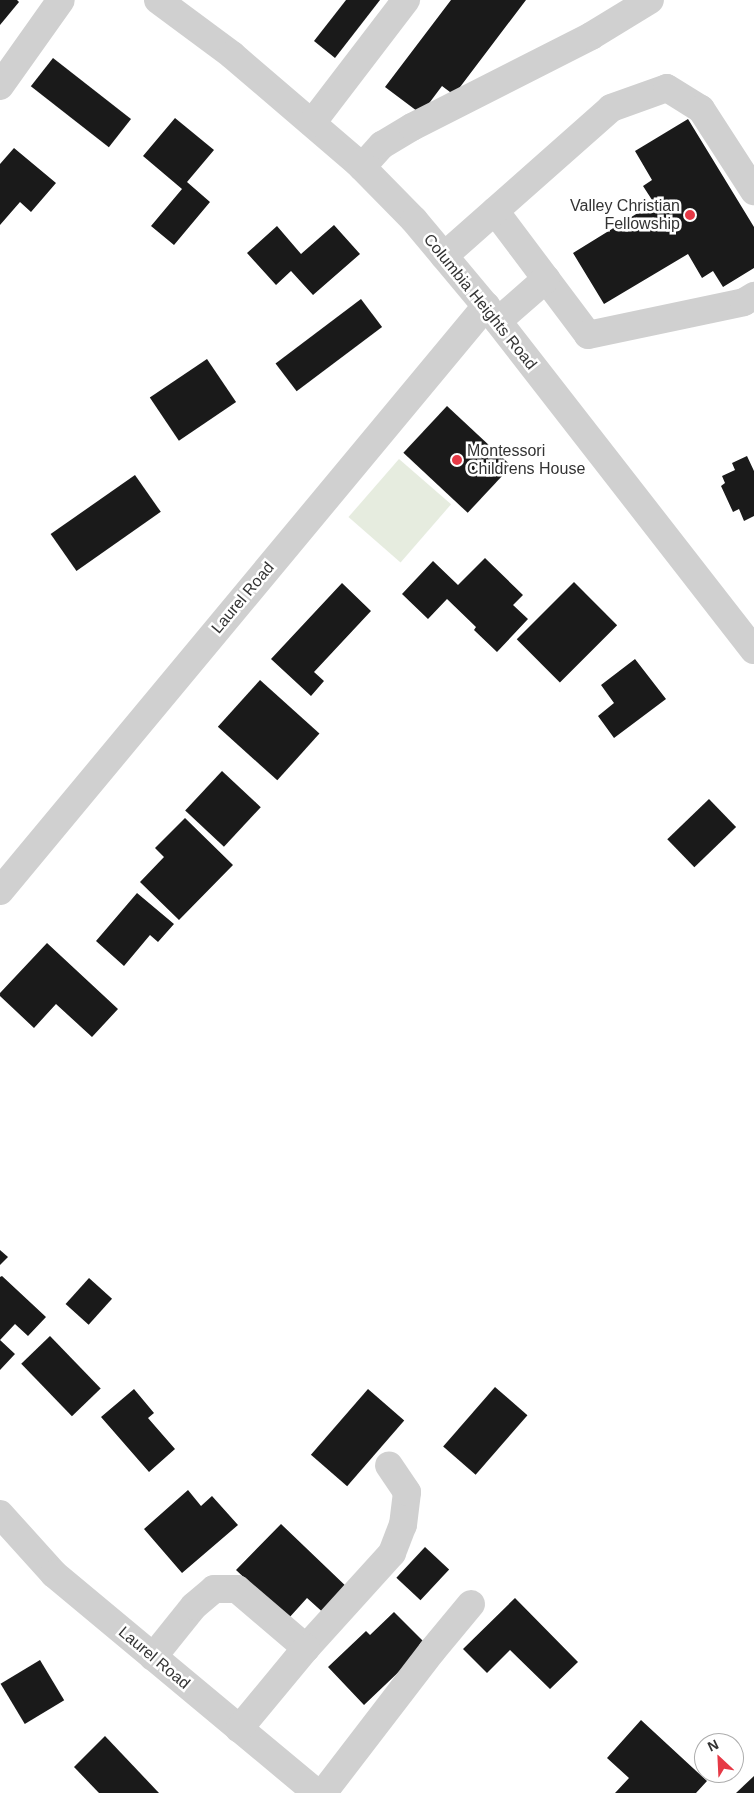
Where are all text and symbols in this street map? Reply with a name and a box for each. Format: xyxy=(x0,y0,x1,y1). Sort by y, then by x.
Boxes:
place label: Valley Christian Fellowship xyxy=(570,196,680,234)
marker: Valley Christian Fellowship xyxy=(684,209,696,221)
street label: Columbia Heights Road xyxy=(419,230,541,374)
place label: Montessori Childrens House xyxy=(467,441,585,479)
marker: Montessori Childrens House xyxy=(451,454,463,466)
street label: Laurel Road xyxy=(208,558,278,638)
street label: Laurel Road xyxy=(114,1623,194,1693)
north arrow xyxy=(694,1733,744,1783)
text: N xyxy=(705,1736,721,1755)

